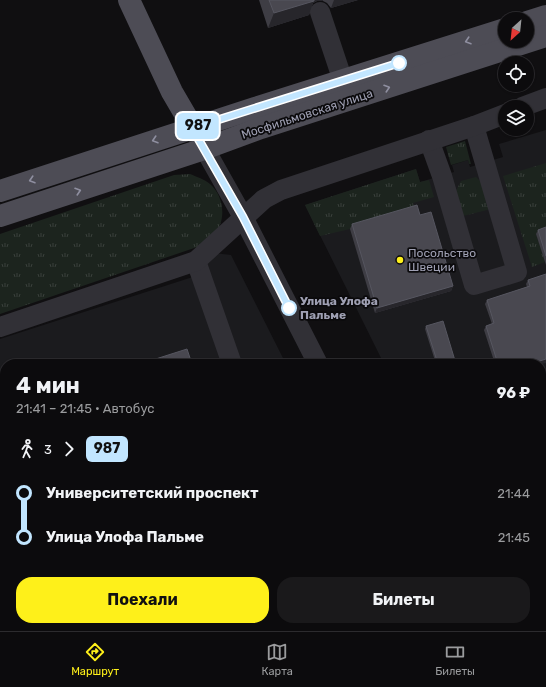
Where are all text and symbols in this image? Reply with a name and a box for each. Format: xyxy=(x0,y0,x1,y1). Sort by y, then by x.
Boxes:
north arrow xyxy=(498,12,534,48)
map controls xyxy=(498,12,534,136)
one-way arrow xyxy=(464,36,471,45)
unlabelled marker xyxy=(391,55,407,71)
button: locate xyxy=(498,56,534,92)
one-way arrow xyxy=(383,84,390,93)
street label: Мосфильмовская улица xyxy=(239,86,375,142)
button: layers xyxy=(498,100,534,136)
line badge: 987 xyxy=(175,113,221,139)
text: 987 xyxy=(185,117,211,134)
one-way arrow xyxy=(152,136,159,144)
one-way arrow xyxy=(28,176,35,184)
one-way arrow xyxy=(74,187,81,195)
place label: Посольство Швеции xyxy=(408,246,476,274)
marker: Посольство Швеции xyxy=(395,255,405,265)
place label: Улица Улофа Пальме xyxy=(300,294,378,322)
marker: Улица Улофа Пальме xyxy=(281,300,297,316)
text: 4 мин xyxy=(16,372,80,399)
text: 96 ₽ xyxy=(497,384,530,402)
text: 21:41 – 21:45 · Автобус xyxy=(16,401,154,416)
icon: walk xyxy=(16,438,38,460)
icon: forward xyxy=(58,438,80,460)
text: 987 xyxy=(94,440,120,457)
text: 3 xyxy=(44,442,52,457)
text: Университетский проспект xyxy=(46,484,258,502)
text: 21:44 xyxy=(497,486,530,501)
text: Улица Улофа Пальме xyxy=(46,528,204,546)
text: 21:45 xyxy=(498,530,530,545)
button: Поехали xyxy=(16,577,269,623)
button: Билеты xyxy=(277,577,530,623)
tab: Маршрут xyxy=(71,641,119,678)
tab: Карта xyxy=(261,641,293,678)
tab: Билеты xyxy=(435,641,475,678)

